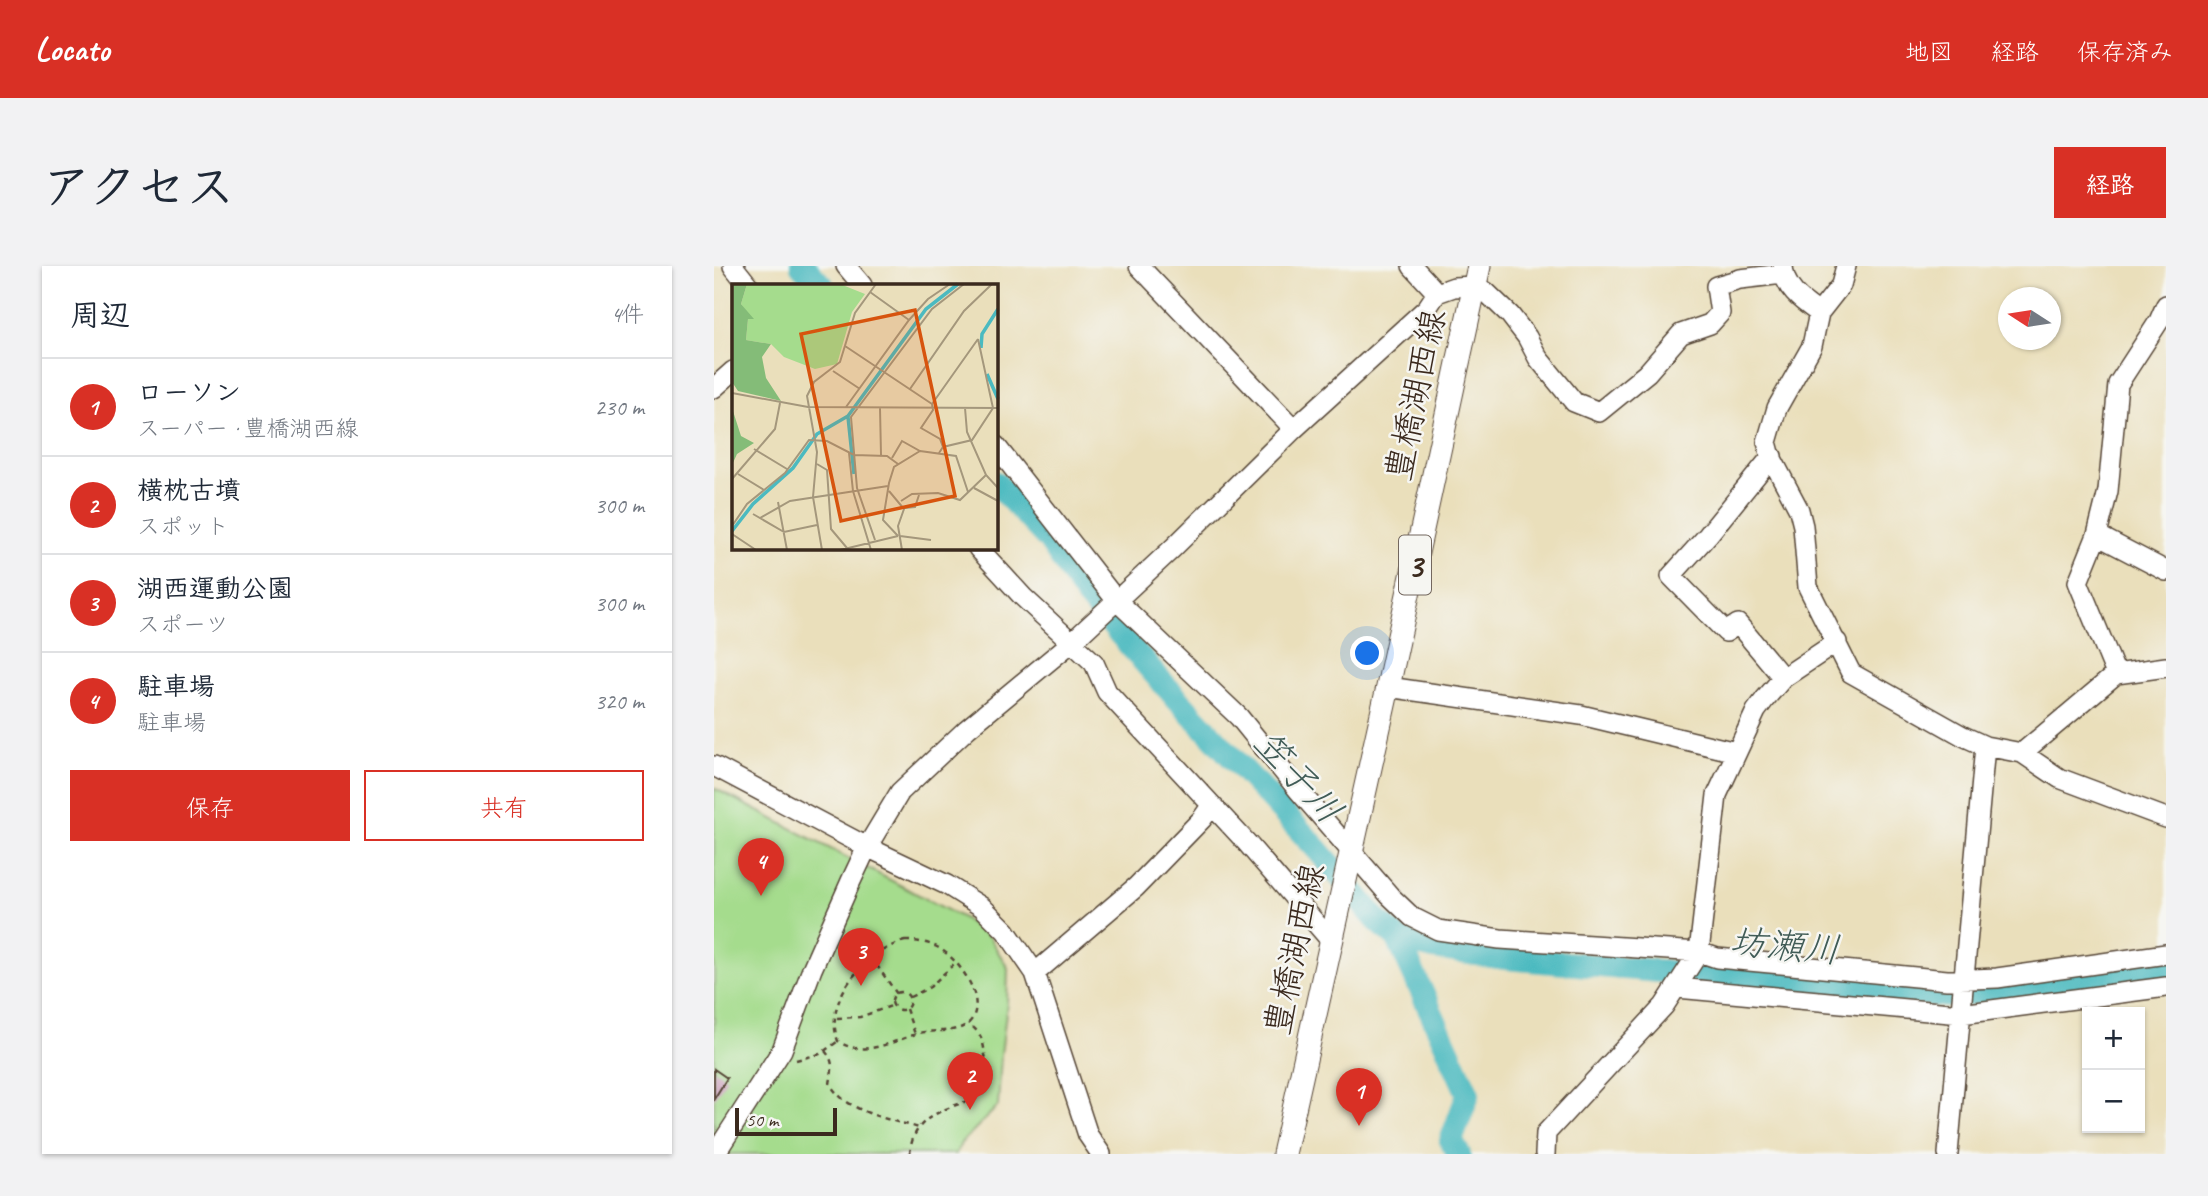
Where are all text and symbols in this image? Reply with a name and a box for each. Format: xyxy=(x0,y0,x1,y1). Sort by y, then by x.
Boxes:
text: Locato xyxy=(35,28,109,70)
text: 地図 xyxy=(1905,37,1953,67)
text: 経路 xyxy=(1991,37,2039,67)
text: 保存済み xyxy=(2077,37,2173,67)
button: 経路 xyxy=(2054,147,2166,218)
text: アクセス xyxy=(42,156,235,218)
inset map xyxy=(732,284,998,550)
north arrow xyxy=(1998,287,2061,350)
text: 周辺 xyxy=(70,296,130,334)
text: 4件 xyxy=(611,300,644,329)
street label: 豊橋湖西線 xyxy=(1375,305,1456,485)
text: ローソン xyxy=(137,376,241,409)
text: 1 xyxy=(88,393,98,422)
text: 230 m xyxy=(595,393,644,422)
text: スーパー · 豊橋湖西線 xyxy=(137,414,359,443)
text: 横枕古墳 xyxy=(137,474,241,507)
text: 2 xyxy=(88,491,98,520)
text: 300 m xyxy=(595,491,644,520)
text: スポット xyxy=(137,512,229,541)
road number: 3 xyxy=(1399,536,1431,594)
text: 湖西運動公園 xyxy=(137,572,293,605)
text: 3 xyxy=(88,589,98,618)
text: 300 m xyxy=(595,589,644,618)
text: スポーツ xyxy=(137,610,229,639)
your location xyxy=(1350,636,1384,670)
text: 駐車場 xyxy=(137,670,215,703)
text: 4 xyxy=(88,687,98,716)
text: 320 m xyxy=(595,687,644,716)
text: 駐車場 xyxy=(137,708,206,737)
water label: 笠子川 xyxy=(1244,719,1353,833)
button: 保存 xyxy=(70,770,350,841)
button: 共有 xyxy=(364,770,644,841)
pin: 4 xyxy=(738,838,784,896)
street label: 豊橋湖西線 xyxy=(1254,859,1335,1039)
water label: 坊瀬川 xyxy=(1728,917,1842,974)
pin: 3 xyxy=(838,928,884,986)
map controls xyxy=(2082,1007,2145,1133)
button: + xyxy=(2082,1007,2145,1070)
pin: 2 xyxy=(947,1052,993,1110)
pin: 1 xyxy=(1336,1068,1382,1126)
button: − xyxy=(2082,1070,2145,1133)
scale bar xyxy=(735,1105,836,1137)
text: 50 m xyxy=(746,1108,778,1132)

